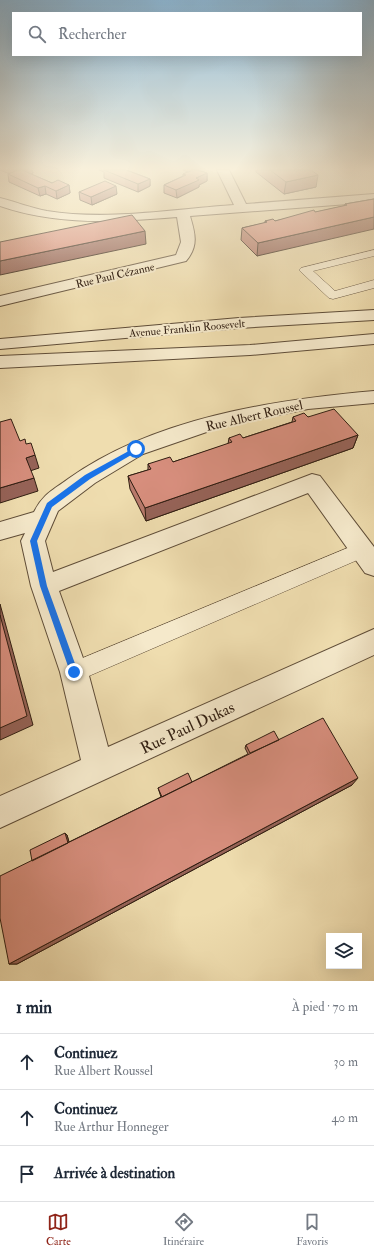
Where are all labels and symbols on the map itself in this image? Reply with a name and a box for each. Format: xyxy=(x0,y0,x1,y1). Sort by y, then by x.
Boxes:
street label: Rue Paul Cézanne xyxy=(75,260,156,291)
street label: Avenue Franklin Roosevelt xyxy=(128,317,246,340)
street label: Rue Albert Roussel xyxy=(204,397,305,435)
route start xyxy=(127,440,145,458)
route end xyxy=(65,663,83,681)
street label: Rue Paul Dukas xyxy=(137,697,238,758)

